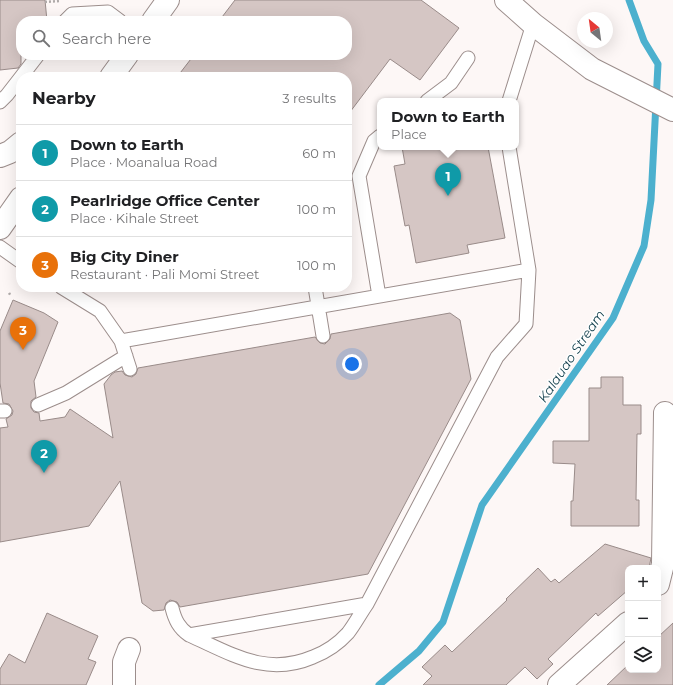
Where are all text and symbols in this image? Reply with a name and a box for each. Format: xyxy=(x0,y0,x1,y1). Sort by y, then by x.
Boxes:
north arrow xyxy=(577,12,613,48)
search box xyxy=(16,16,352,60)
icon: search xyxy=(30,27,52,49)
text: Search here xyxy=(62,29,151,48)
text: Nearby xyxy=(32,88,96,108)
text: 3 results xyxy=(282,90,336,106)
popup xyxy=(377,98,519,150)
text: Down to Earth xyxy=(391,107,505,126)
text: Place xyxy=(391,126,427,142)
text: Down to Earth xyxy=(70,135,184,154)
text: 1 xyxy=(42,145,48,161)
text: 60 m xyxy=(302,145,336,161)
text: Place · Moanalua Road xyxy=(70,154,218,170)
pin: 1 xyxy=(435,163,461,196)
text: Pearlridge Office Center xyxy=(70,191,260,210)
text: 2 xyxy=(41,201,49,217)
text: 100 m xyxy=(297,201,336,217)
text: Place · Kihale Street xyxy=(70,210,199,226)
text: Big City Diner xyxy=(70,247,179,266)
text: 3 xyxy=(41,257,49,273)
text: 100 m xyxy=(297,257,336,273)
text: Restaurant · Pali Momi Street xyxy=(70,266,259,282)
water label: Kalauao Stream xyxy=(534,307,608,405)
pin: 3 xyxy=(10,317,36,350)
your location xyxy=(342,354,362,374)
pin: 2 xyxy=(31,440,57,473)
map controls xyxy=(625,565,661,673)
button: + xyxy=(625,565,661,601)
button: − xyxy=(625,601,661,637)
button: layers xyxy=(625,637,661,673)

